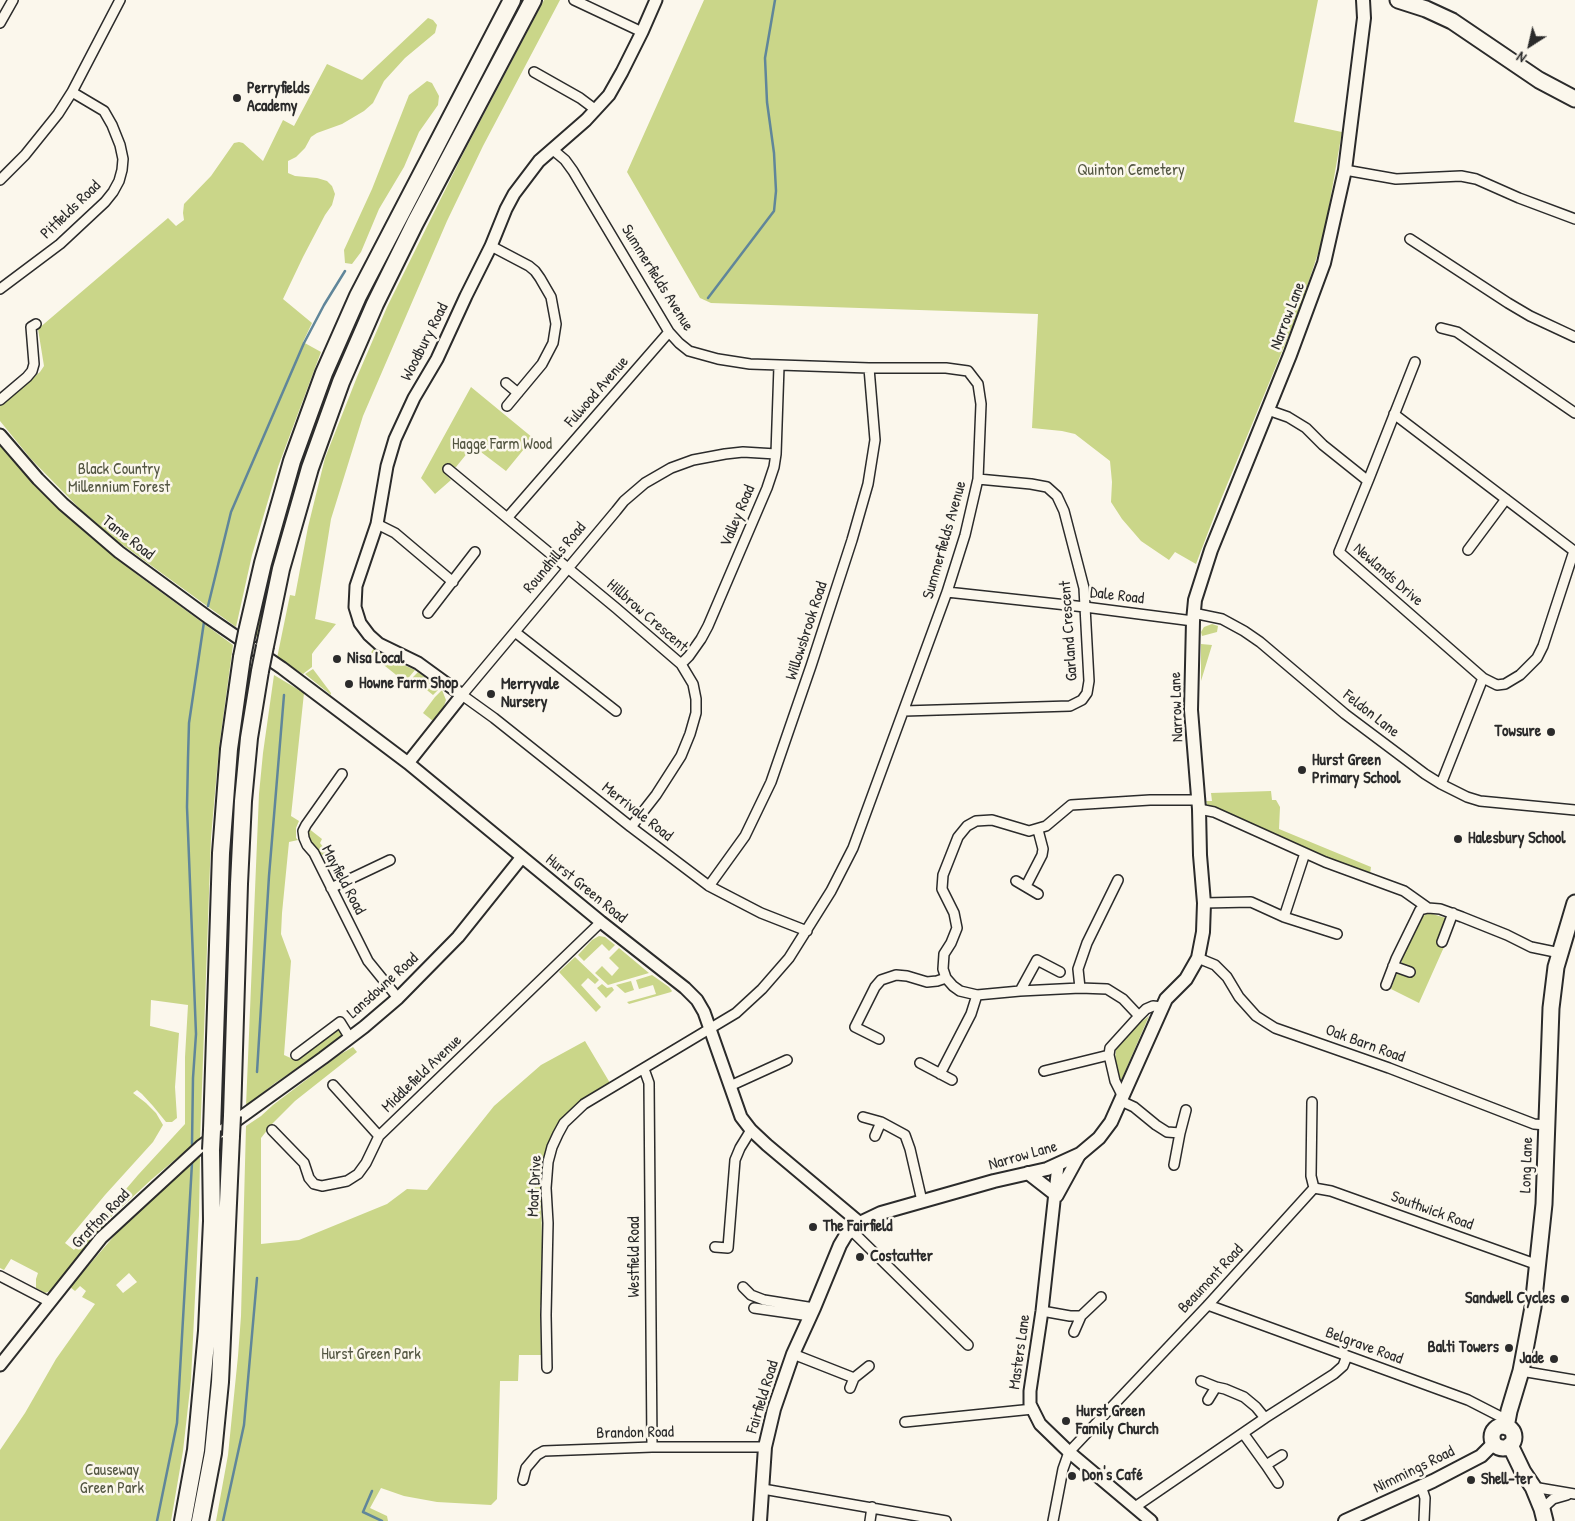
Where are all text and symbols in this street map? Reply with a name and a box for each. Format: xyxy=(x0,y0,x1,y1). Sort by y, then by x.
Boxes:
north arrow xyxy=(1505,20,1555,70)
text: N xyxy=(1513,48,1530,68)
place label: Perryfields Academy xyxy=(247,79,310,117)
marker: Perryfields Academy xyxy=(231,92,243,104)
park label: Quinton Cemetery xyxy=(1077,161,1185,181)
street label: Pitfields Road xyxy=(37,177,105,243)
street label: Summerfields Avenue xyxy=(617,221,697,335)
street label: Narrow Lane xyxy=(1266,280,1310,352)
street label: Woodbury Road xyxy=(397,300,453,384)
street label: Fulwood Avenue xyxy=(561,353,633,431)
park label: Hagge Farm Wood xyxy=(452,435,552,455)
park label: Black Country Millennium Forest xyxy=(68,460,170,498)
street label: Summerfields Avenue xyxy=(919,479,971,601)
street label: Valley Road xyxy=(716,482,760,550)
street label: Tame Road xyxy=(98,512,158,564)
street label: Roundhills Road xyxy=(520,519,590,597)
street label: Newlands Drive xyxy=(1349,539,1427,611)
street label: Hillbrow Crescent xyxy=(603,576,691,656)
street label: Willowsbrook Road xyxy=(782,579,832,683)
street label: Garland Crescent xyxy=(1056,580,1082,682)
street label: Dale Road xyxy=(1089,583,1145,609)
place label: Nisa Local xyxy=(347,649,404,669)
marker: Nisa Local xyxy=(331,653,343,665)
street label: Narrow Lane xyxy=(1166,671,1188,743)
place label: Howne Farm Shop xyxy=(359,674,458,694)
place label: Merryvale Nursery xyxy=(501,675,559,713)
marker: Howne Farm Shop xyxy=(343,678,355,690)
street label: Feldon Lane xyxy=(1339,686,1403,742)
marker: Merryvale Nursery xyxy=(485,688,497,700)
place label: Towsure xyxy=(1495,722,1541,742)
marker: Towsure xyxy=(1545,726,1557,738)
place label: Hurst Green Primary School xyxy=(1312,751,1401,789)
marker: Hurst Green Primary School xyxy=(1296,764,1308,776)
street label: Merrivale Road xyxy=(598,778,676,846)
place label: Halesbury School xyxy=(1468,829,1566,849)
marker: Halesbury School xyxy=(1452,833,1464,845)
street label: Mayfield Road xyxy=(317,842,369,918)
street label: Hurst Green Road xyxy=(541,850,631,928)
street label: Lansdowne Road xyxy=(343,949,423,1023)
street label: Oak Barn Road xyxy=(1323,1021,1407,1067)
street label: Middlefield Avenue xyxy=(378,1031,466,1117)
street label: Narrow Lane xyxy=(986,1137,1060,1175)
street label: Long Lane xyxy=(1516,1137,1538,1193)
street label: Moat Drive xyxy=(524,1155,546,1217)
street label: Grafton Road xyxy=(68,1185,134,1253)
street label: Southwick Road xyxy=(1388,1187,1476,1235)
street label: Westfield Road xyxy=(625,1216,645,1298)
place label: The Fairfield xyxy=(823,1217,893,1237)
marker: The Fairfield xyxy=(807,1221,819,1233)
street label: Beaumont Road xyxy=(1174,1241,1248,1317)
place label: Costcutter xyxy=(870,1247,933,1267)
marker: Costcutter xyxy=(854,1251,866,1263)
place label: Sandwell Cycles xyxy=(1465,1289,1555,1309)
marker: Sandwell Cycles xyxy=(1559,1293,1571,1305)
street label: Masters Lane xyxy=(1005,1313,1035,1391)
street label: Belgrave Road xyxy=(1323,1323,1405,1369)
place label: Balti Towers xyxy=(1428,1338,1499,1358)
marker: Balti Towers xyxy=(1503,1342,1515,1354)
park label: Hurst Green Park xyxy=(321,1345,421,1365)
place label: Jade xyxy=(1519,1349,1544,1369)
marker: Jade xyxy=(1548,1353,1560,1365)
street label: Fairfield Road xyxy=(743,1358,783,1436)
place label: Hurst Green Family Church xyxy=(1076,1402,1158,1440)
marker: Hurst Green Family Church xyxy=(1060,1415,1072,1427)
street label: Brandon Road xyxy=(596,1423,674,1443)
street label: Nimmings Road xyxy=(1370,1442,1458,1498)
park label: Causeway Green Park xyxy=(80,1461,144,1499)
place label: Don's Café xyxy=(1082,1466,1143,1486)
marker: Don's Café xyxy=(1066,1470,1078,1482)
place label: Shell-ter xyxy=(1481,1470,1533,1490)
marker: Shell-ter xyxy=(1465,1474,1477,1486)

